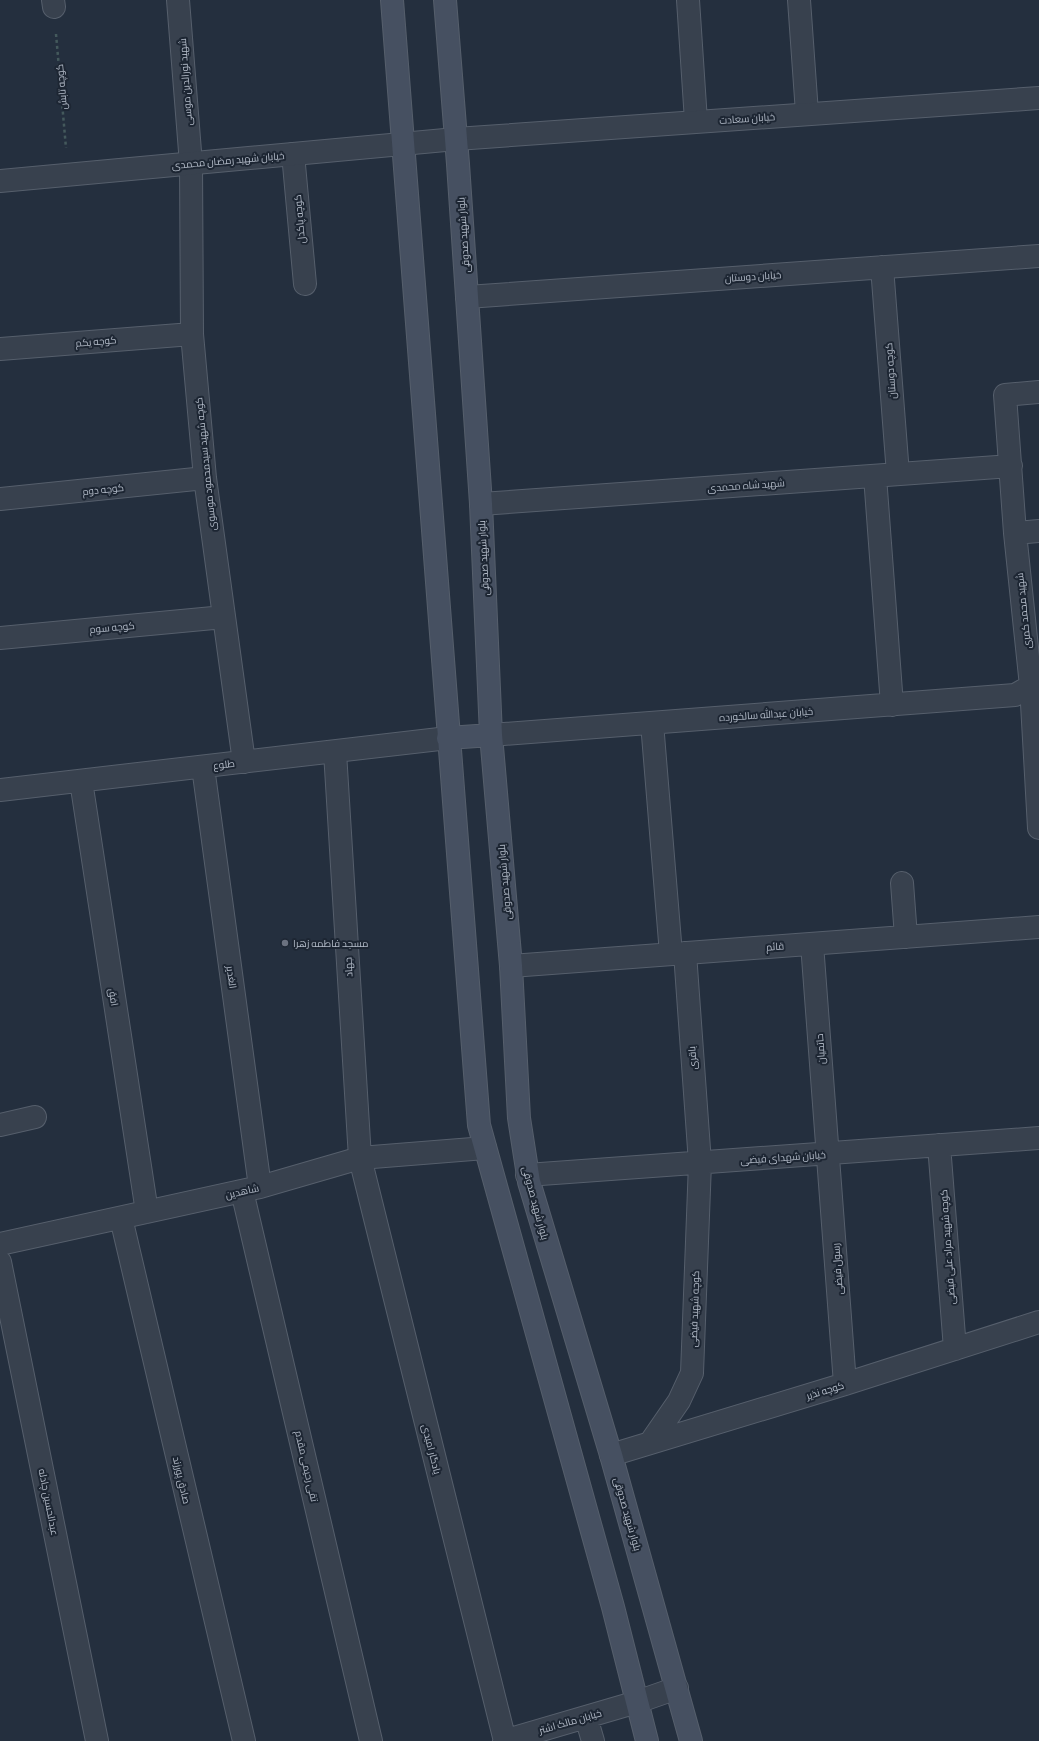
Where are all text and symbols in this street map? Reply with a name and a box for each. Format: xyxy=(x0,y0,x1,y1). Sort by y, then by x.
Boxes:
street label: شهید نورالدین موسی xyxy=(176,38,195,126)
street label: کوچه تابش xyxy=(53,63,70,110)
street label: خیابان سعادت xyxy=(719,110,775,127)
street label: خیابان شهید رمضان محمدی xyxy=(171,149,285,172)
street label: کوچه پاکدل xyxy=(291,194,308,244)
street label: بلوار شهید صدوقی xyxy=(454,197,473,273)
street label: خیابان دوستان xyxy=(724,268,782,285)
street label: کوچه یکم xyxy=(75,333,117,351)
street label: کوچه دوستان xyxy=(882,342,899,400)
street label: کوچه شهید سیدمحمود موسوی xyxy=(192,397,219,531)
street label: شهید شاه محمدی xyxy=(707,476,785,495)
street label: کوچه دوم xyxy=(82,481,125,499)
street label: بلوار شهید صدوقی xyxy=(475,520,492,596)
street label: شهید محمد کمری xyxy=(1013,572,1034,650)
street label: کوچه سوم xyxy=(89,619,135,637)
street label: خیابان عبدالله سالخورده xyxy=(719,704,813,724)
street label: طلوع xyxy=(213,757,236,772)
street label: بلوار شهید صدوقی xyxy=(495,844,514,920)
place label: مسجد فاطمه زهرا xyxy=(293,937,369,949)
marker: مسجد فاطمه زهرا xyxy=(280,938,290,948)
street label: قائم xyxy=(765,939,785,955)
street label: جهاد xyxy=(341,957,356,977)
street label: الغدیر xyxy=(224,964,240,989)
street label: افق xyxy=(106,987,121,1007)
street label: حاتمیان xyxy=(813,1033,828,1065)
street label: باقری xyxy=(685,1046,700,1070)
street label: خیابان شهدای فیضی xyxy=(740,1148,826,1167)
street label: بلوار شهید صدوقی xyxy=(519,1165,552,1241)
street label: شاهدین xyxy=(224,1181,260,1202)
street label: کوچه شهید مراد علی فیضی xyxy=(937,1189,958,1305)
street label: رسول فیضی xyxy=(829,1243,846,1295)
street label: کوچه شهید فیضی xyxy=(687,1270,702,1348)
street label: کوچه نذیر xyxy=(804,1379,846,1403)
street label: یادگار امیدی xyxy=(419,1423,444,1476)
street label: تقی رحیمی مقدم xyxy=(291,1429,321,1504)
street label: صادق پورزند xyxy=(170,1455,193,1505)
street label: عبدالحسین چادله xyxy=(36,1467,61,1537)
street label: بلوار شهید صدوقی xyxy=(611,1476,644,1552)
street label: خیابان مالک اشتر xyxy=(536,1706,603,1737)

